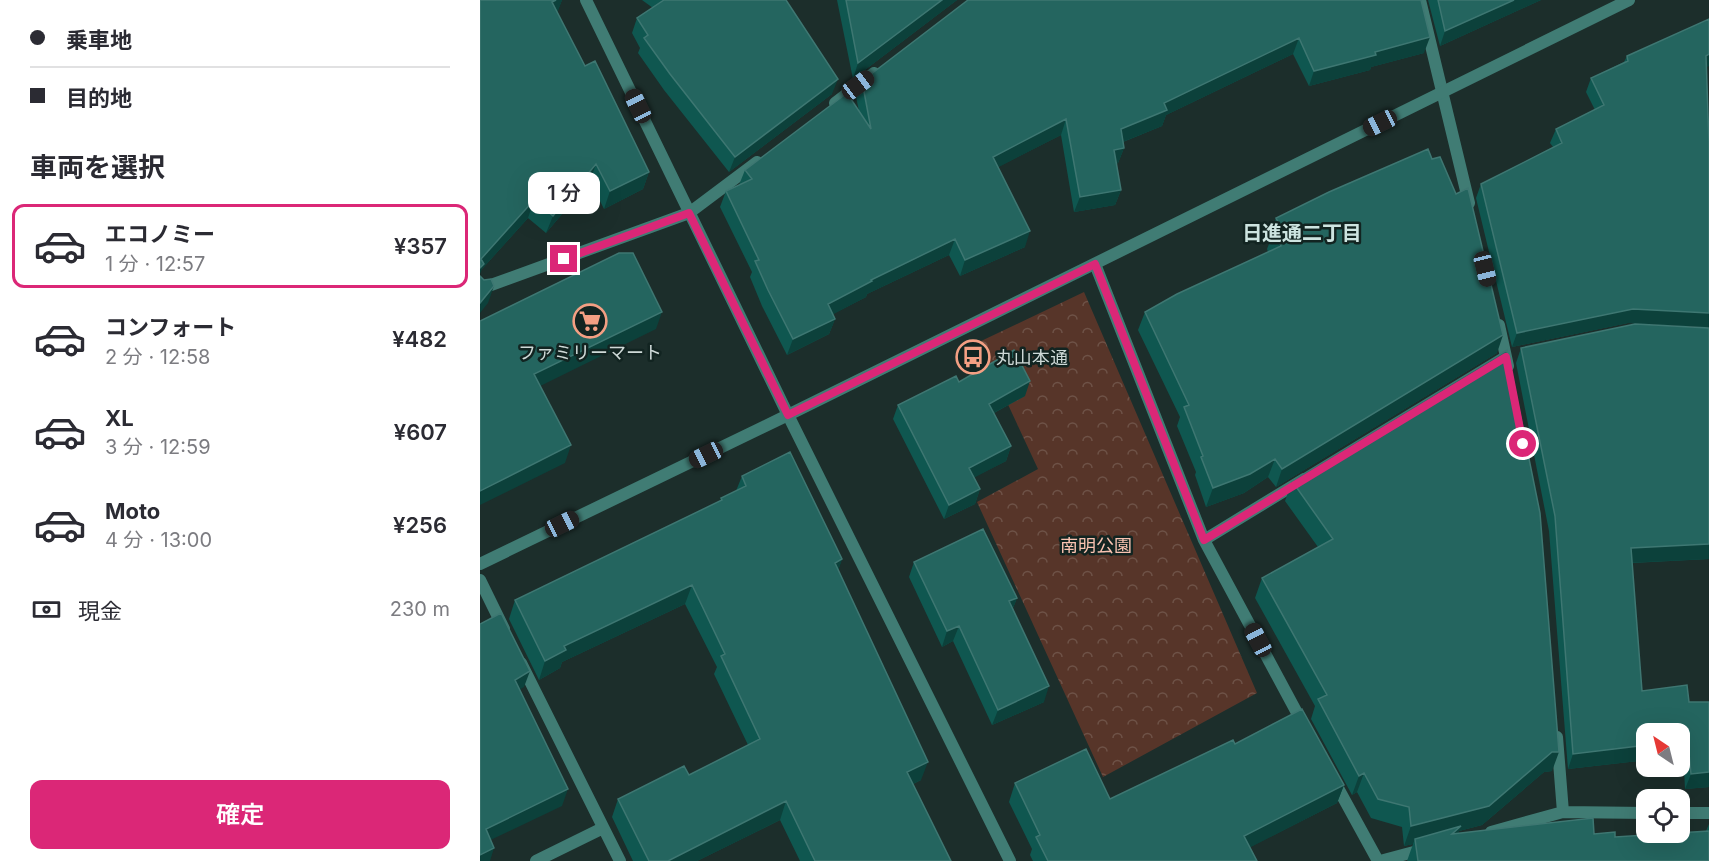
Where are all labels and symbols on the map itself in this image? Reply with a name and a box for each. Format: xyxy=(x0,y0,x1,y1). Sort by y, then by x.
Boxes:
car xyxy=(838,67,878,103)
car xyxy=(622,86,654,126)
car xyxy=(1360,107,1400,139)
callout: 1 分 xyxy=(528,172,600,214)
district label: 日進通二丁目 xyxy=(1242,221,1362,245)
route end xyxy=(550,245,577,272)
car xyxy=(1472,249,1498,289)
supermarket icon: ファミリーマート xyxy=(572,303,608,339)
bus stop icon: 丸山本通 xyxy=(955,339,991,375)
place label: ファミリーマート xyxy=(518,342,662,363)
place label: 丸山本通 xyxy=(996,347,1068,368)
route start xyxy=(1509,430,1536,457)
car xyxy=(686,439,726,471)
car xyxy=(542,508,582,540)
park label: 南明公園 xyxy=(1060,535,1132,556)
car xyxy=(1242,620,1274,660)
north arrow xyxy=(1636,723,1690,777)

